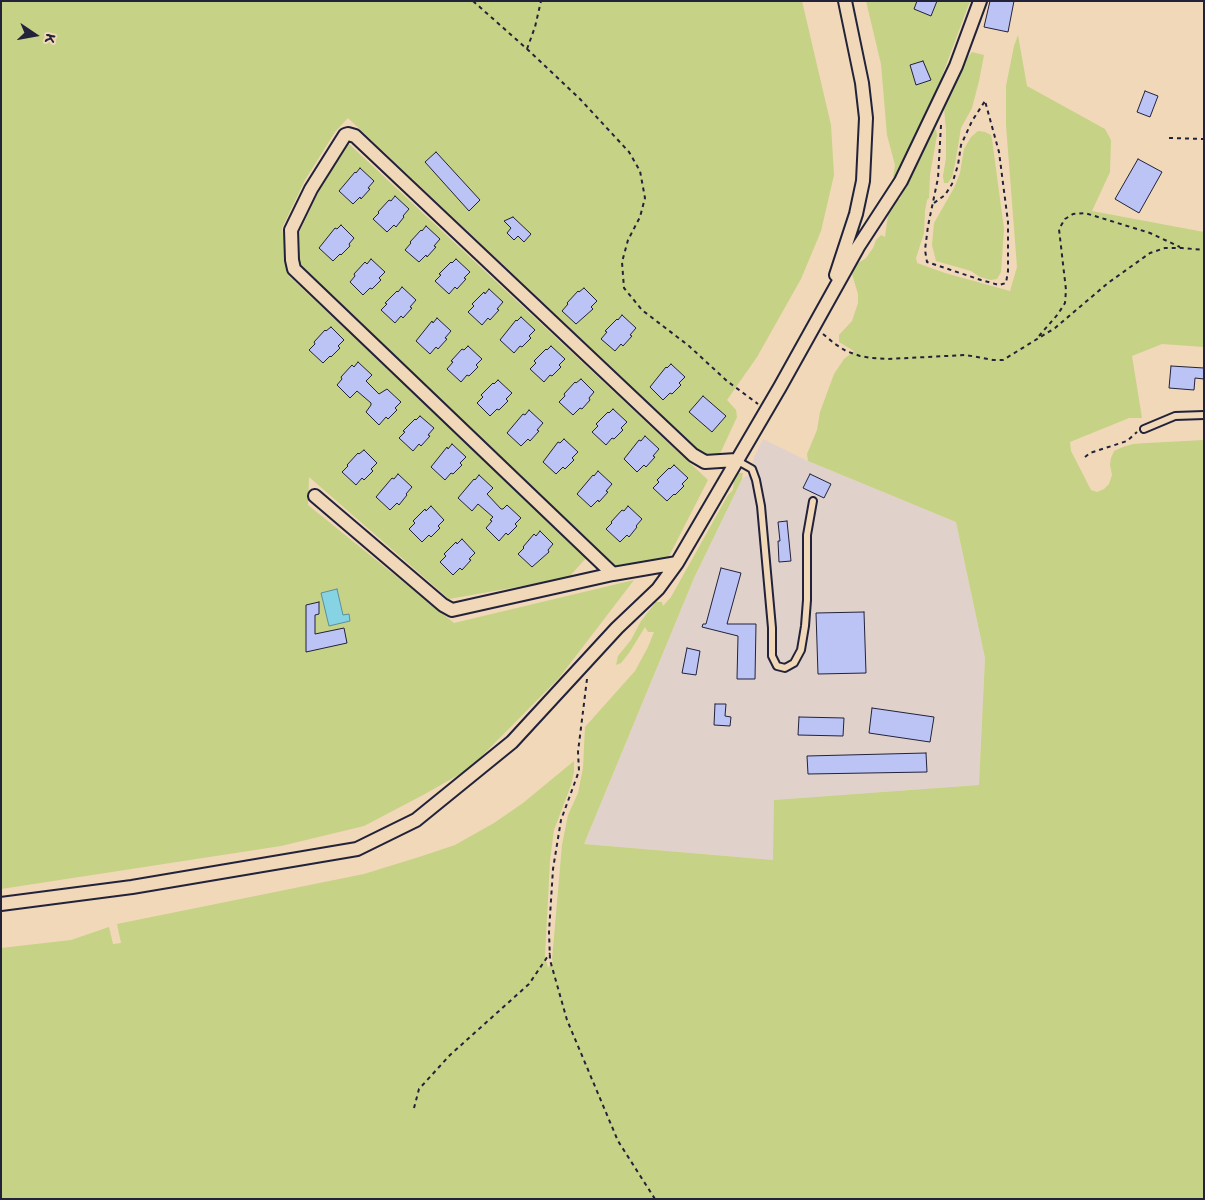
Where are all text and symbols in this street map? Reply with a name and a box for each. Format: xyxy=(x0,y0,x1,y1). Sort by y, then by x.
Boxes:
north arrow xyxy=(10,10,60,60)
text: K xyxy=(41,32,59,44)

